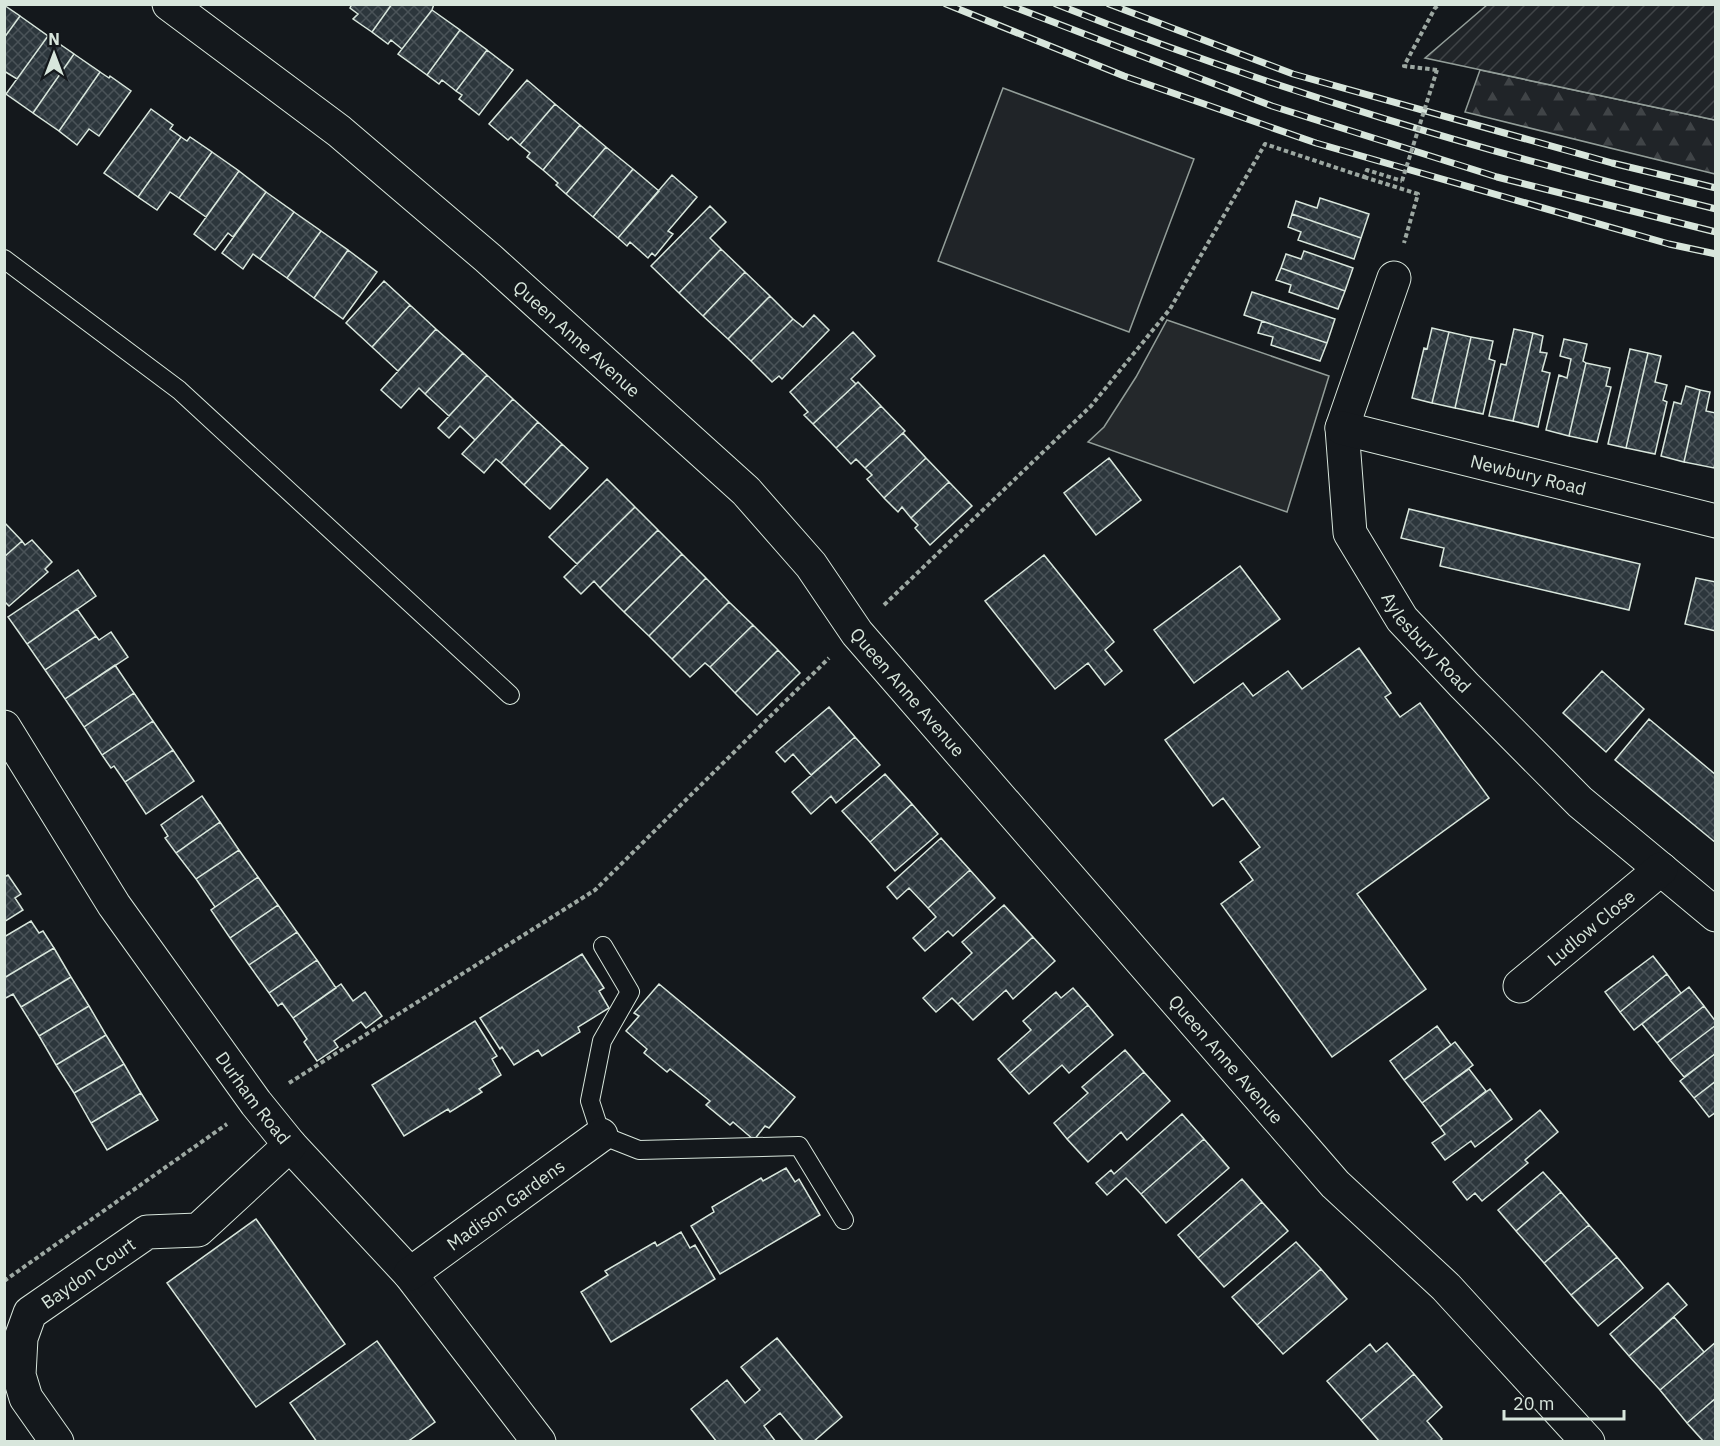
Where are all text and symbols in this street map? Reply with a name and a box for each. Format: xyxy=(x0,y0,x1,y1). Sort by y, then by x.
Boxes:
north arrow xyxy=(24,24,84,84)
text: N xyxy=(48,29,60,49)
street label: Queen Anne Avenue xyxy=(509,275,646,402)
street label: Newbury Road xyxy=(1468,449,1589,500)
street label: Aylesbury Road xyxy=(1377,588,1476,697)
street label: Queen Anne Avenue xyxy=(846,622,970,761)
street label: Ludlow Close xyxy=(1542,884,1640,970)
street label: Queen Anne Avenue xyxy=(1164,990,1289,1128)
street label: Durham Road xyxy=(211,1047,296,1148)
street label: Madison Gardens xyxy=(442,1154,569,1255)
street label: Baydon Court xyxy=(36,1232,140,1314)
scale bar xyxy=(1504,1383,1624,1421)
text: 20 m xyxy=(1513,1392,1555,1415)

